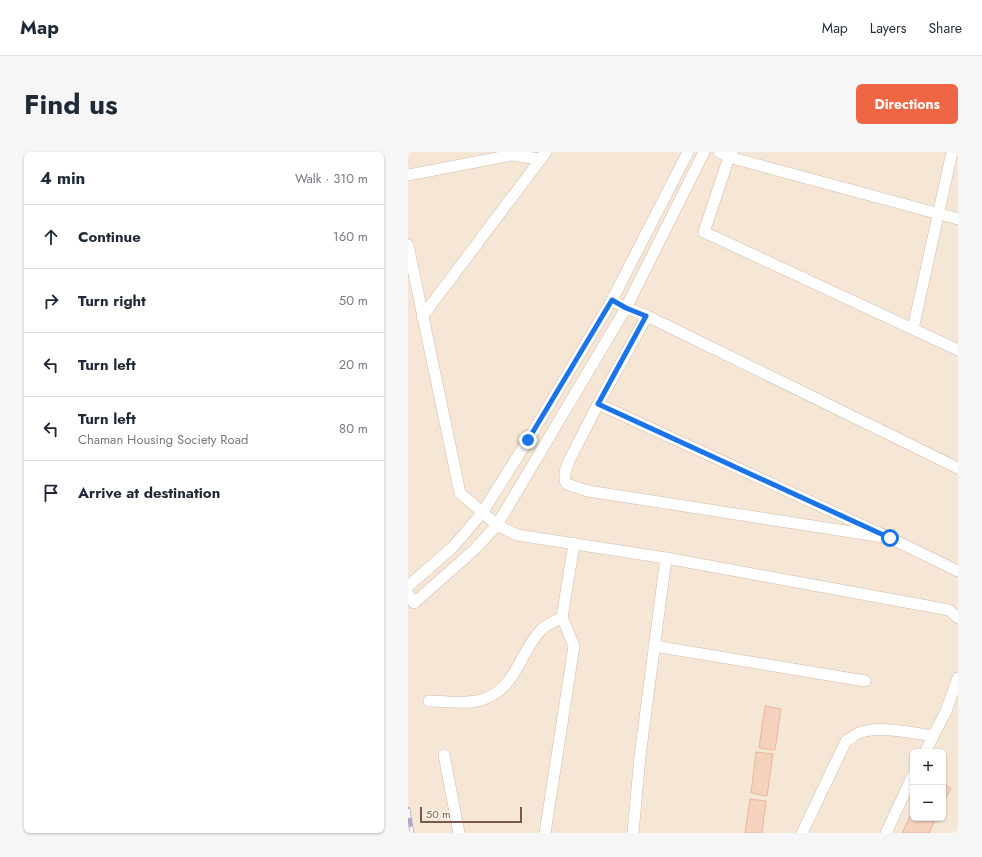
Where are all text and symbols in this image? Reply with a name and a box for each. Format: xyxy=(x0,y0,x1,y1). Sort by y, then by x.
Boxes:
text: Map xyxy=(20,14,59,41)
text: Map xyxy=(822,18,848,38)
text: Layers xyxy=(870,18,906,38)
text: Share xyxy=(928,18,962,38)
text: Find us xyxy=(24,84,118,125)
button: Directions xyxy=(856,84,958,124)
text: 4 min xyxy=(40,166,85,190)
text: Walk · 310 m xyxy=(295,169,368,188)
icon: ahead xyxy=(40,226,62,248)
text: Continue xyxy=(78,226,141,248)
text: 160 m xyxy=(333,227,368,246)
icon: right xyxy=(40,290,62,312)
text: Turn right xyxy=(78,290,146,312)
text: 50 m xyxy=(339,291,368,310)
icon: left xyxy=(40,354,62,376)
text: Turn left xyxy=(78,354,136,376)
text: 20 m xyxy=(339,355,368,374)
text: Turn left xyxy=(78,408,136,430)
icon: left xyxy=(40,418,62,440)
text: 80 m xyxy=(339,419,368,438)
text: Chaman Housing Society Road xyxy=(78,430,248,449)
route end xyxy=(519,431,537,449)
icon: arrive xyxy=(40,482,62,504)
text: Arrive at destination xyxy=(78,482,220,504)
route start xyxy=(881,529,899,547)
map controls xyxy=(910,749,946,821)
button: + xyxy=(910,749,946,785)
button: − xyxy=(910,785,946,821)
scale bar xyxy=(420,805,522,824)
text: 50 m xyxy=(426,806,451,822)

